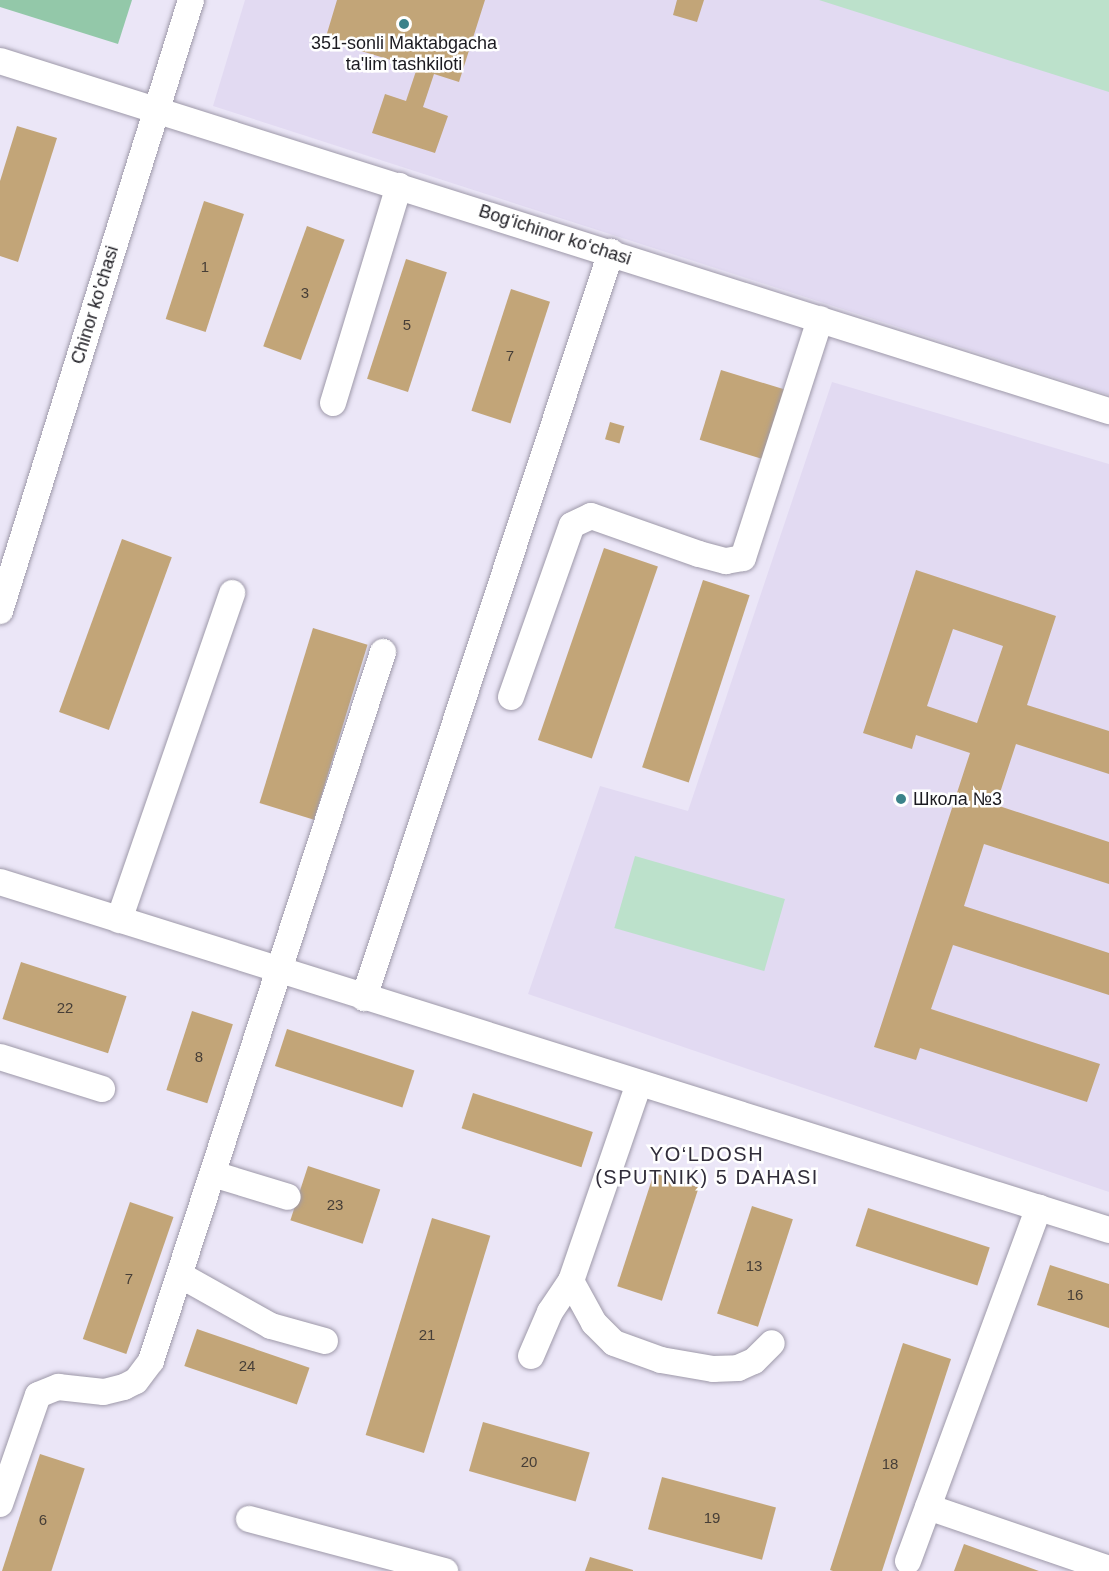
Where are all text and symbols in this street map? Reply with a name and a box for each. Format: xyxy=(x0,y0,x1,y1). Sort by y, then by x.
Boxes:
marker: 351-sonli Maktabgacha ta'lim tashkiloti xyxy=(397,17,411,31)
place label: 351-sonli Maktabgacha ta'lim tashkiloti xyxy=(311,33,497,76)
street label: Bogʻichinor koʻchasi xyxy=(476,200,634,270)
street label: Chinor ko'chasi xyxy=(67,243,123,367)
house number: 1 xyxy=(201,258,209,276)
house number: 3 xyxy=(301,284,309,302)
house number: 5 xyxy=(403,316,411,334)
house number: 7 xyxy=(506,347,514,365)
place label: Школа №3 xyxy=(913,788,1002,810)
marker: Школа №3 xyxy=(894,792,908,806)
house number: 22 xyxy=(57,999,73,1017)
house number: 8 xyxy=(195,1048,203,1066)
district label: YO‘LDOSH (SPUTNIK) 5 DAHASI xyxy=(595,1142,819,1189)
house number: 23 xyxy=(327,1196,343,1214)
house number: 13 xyxy=(746,1257,762,1275)
house number: 7 xyxy=(125,1270,133,1288)
house number: 16 xyxy=(1067,1286,1083,1304)
house number: 21 xyxy=(419,1326,435,1344)
house number: 24 xyxy=(239,1357,255,1375)
house number: 20 xyxy=(521,1453,537,1471)
house number: 18 xyxy=(882,1455,898,1473)
house number: 19 xyxy=(704,1509,720,1527)
house number: 6 xyxy=(39,1511,47,1529)

